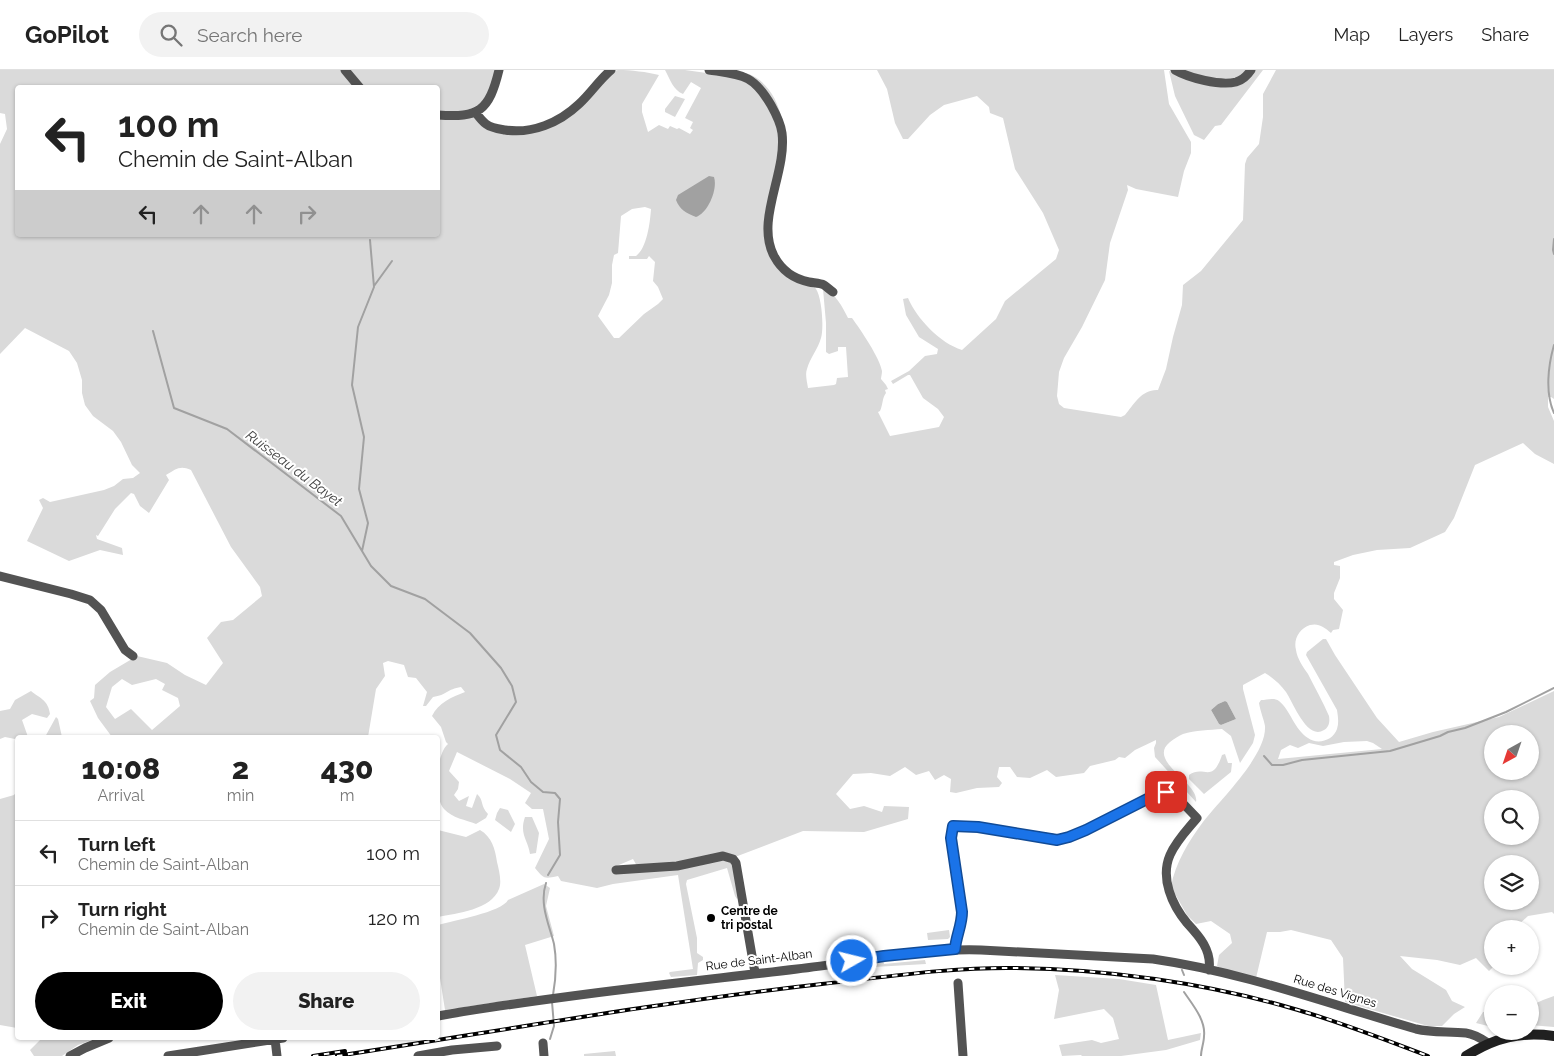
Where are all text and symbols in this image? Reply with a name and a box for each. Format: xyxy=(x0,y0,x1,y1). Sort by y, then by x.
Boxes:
search box xyxy=(139,12,489,57)
text: GoPilot xyxy=(25,20,109,49)
icon: search xyxy=(157,21,185,49)
text: Search here xyxy=(197,24,303,46)
text: Map xyxy=(1334,24,1370,45)
text: Layers xyxy=(1398,24,1453,45)
text: Share xyxy=(1481,24,1529,45)
text: 100 m xyxy=(118,104,219,145)
icon: left xyxy=(35,105,100,170)
text: Chemin de Saint-Alban xyxy=(118,146,353,172)
icon: left xyxy=(134,200,162,228)
icon: ahead xyxy=(187,200,215,228)
icon: ahead xyxy=(240,200,268,228)
icon: right xyxy=(293,200,321,228)
water label: Ruisseau du Bayet xyxy=(243,427,345,510)
north arrow xyxy=(1484,725,1539,780)
map controls xyxy=(1484,725,1539,1040)
text: 10:08 xyxy=(81,751,160,786)
text: 2 xyxy=(232,751,249,786)
text: 430 xyxy=(321,751,374,786)
pin xyxy=(1145,771,1187,813)
icon: arrive xyxy=(1152,778,1180,806)
text: Arrival xyxy=(97,786,144,805)
text: min xyxy=(227,786,254,805)
text: m xyxy=(340,786,354,805)
button: search xyxy=(1484,790,1539,845)
text: Turn left xyxy=(78,833,155,855)
icon: left xyxy=(35,839,63,867)
text: 100 m xyxy=(366,842,420,864)
text: Chemin de Saint-Alban xyxy=(78,855,249,874)
button: layers xyxy=(1484,855,1539,910)
text: Turn right xyxy=(78,898,167,920)
icon: right xyxy=(35,904,63,932)
place label: Centre de tri postal xyxy=(721,904,778,932)
text: 120 m xyxy=(368,907,420,929)
marker: Centre de tri postal xyxy=(705,912,717,924)
text: Chemin de Saint-Alban xyxy=(78,920,249,939)
button: + xyxy=(1484,920,1539,975)
position arrow xyxy=(825,934,877,986)
street label: Rue de Saint-Alban xyxy=(705,947,813,973)
button: Exit xyxy=(35,972,223,1030)
button: Share xyxy=(233,972,420,1030)
street label: Rue des Vignes xyxy=(1292,972,1378,1010)
button: − xyxy=(1484,985,1539,1040)

